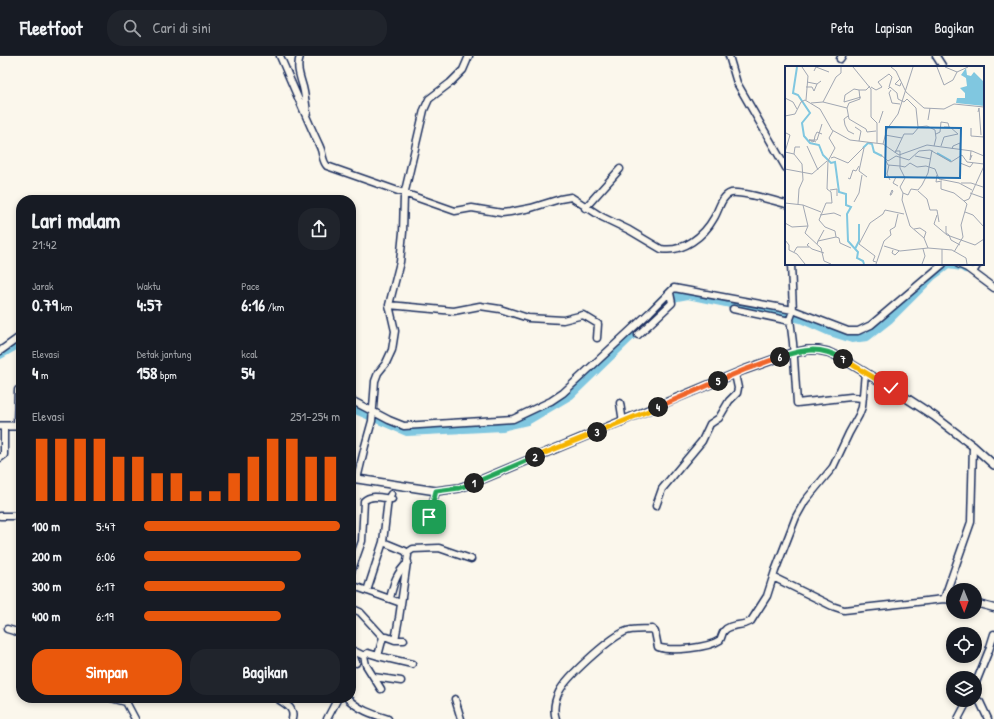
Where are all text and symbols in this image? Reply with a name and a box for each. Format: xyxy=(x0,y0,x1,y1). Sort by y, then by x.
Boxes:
search box xyxy=(107,10,387,46)
text: Fleetfoot xyxy=(20,15,83,41)
icon: search xyxy=(121,17,143,39)
text: Cari di sini xyxy=(153,17,211,38)
text: Peta xyxy=(831,18,853,37)
text: Lapisan xyxy=(875,18,912,37)
text: Bagikan xyxy=(934,18,974,37)
inset map xyxy=(785,66,984,265)
text: Lari malam xyxy=(32,205,120,235)
button: share xyxy=(298,208,340,250)
text: 21:42 xyxy=(32,235,57,253)
text: Jarak xyxy=(32,279,54,293)
text: Waktu xyxy=(137,279,161,293)
text: Pace xyxy=(241,279,260,293)
text: 0.79 xyxy=(32,293,58,316)
text: 4:57 xyxy=(137,293,163,316)
text: 6:16 xyxy=(241,293,265,316)
text: km xyxy=(58,300,73,314)
text: /km xyxy=(265,300,284,314)
text: Elevasi xyxy=(32,347,60,361)
text: Detak jantung xyxy=(137,347,191,361)
text: kcal xyxy=(241,347,257,361)
pin: 6 xyxy=(770,347,790,367)
pin: 7 xyxy=(833,349,853,369)
text: 6 xyxy=(778,350,782,364)
text: 7 xyxy=(840,352,846,366)
text: 4 xyxy=(32,361,38,384)
text: 158 xyxy=(137,361,157,384)
text: 54 xyxy=(241,361,255,384)
text: m xyxy=(38,368,48,382)
text: bpm xyxy=(157,368,177,382)
pin: 5 xyxy=(708,371,728,391)
pin xyxy=(874,371,908,405)
text: 5 xyxy=(716,374,720,388)
icon: check xyxy=(880,377,902,399)
pin: 4 xyxy=(648,397,668,417)
text: 4 xyxy=(656,400,660,414)
text: Elevasi xyxy=(32,407,65,425)
text: 251–254 m xyxy=(290,407,340,425)
pin: 3 xyxy=(587,422,607,442)
text: 3 xyxy=(595,425,599,439)
pin: 2 xyxy=(525,447,545,467)
text: 2 xyxy=(532,450,538,464)
pin: 1 xyxy=(464,473,484,493)
text: 1 xyxy=(472,476,476,490)
pin xyxy=(412,500,446,534)
icon: arrive xyxy=(418,506,440,528)
text: 100 m xyxy=(32,517,60,535)
text: 5:47 xyxy=(96,517,116,535)
text: 200 m xyxy=(32,547,62,565)
text: 6:06 xyxy=(96,547,115,565)
text: 300 m xyxy=(32,577,61,595)
text: 6:17 xyxy=(96,577,115,595)
north arrow xyxy=(946,583,982,619)
map controls xyxy=(946,583,982,707)
text: 400 m xyxy=(32,607,60,625)
text: 6:19 xyxy=(96,607,114,625)
button: locate xyxy=(946,627,982,663)
button: Simpan xyxy=(32,649,182,695)
button: Bagikan xyxy=(190,649,340,695)
button: layers xyxy=(946,671,982,707)

